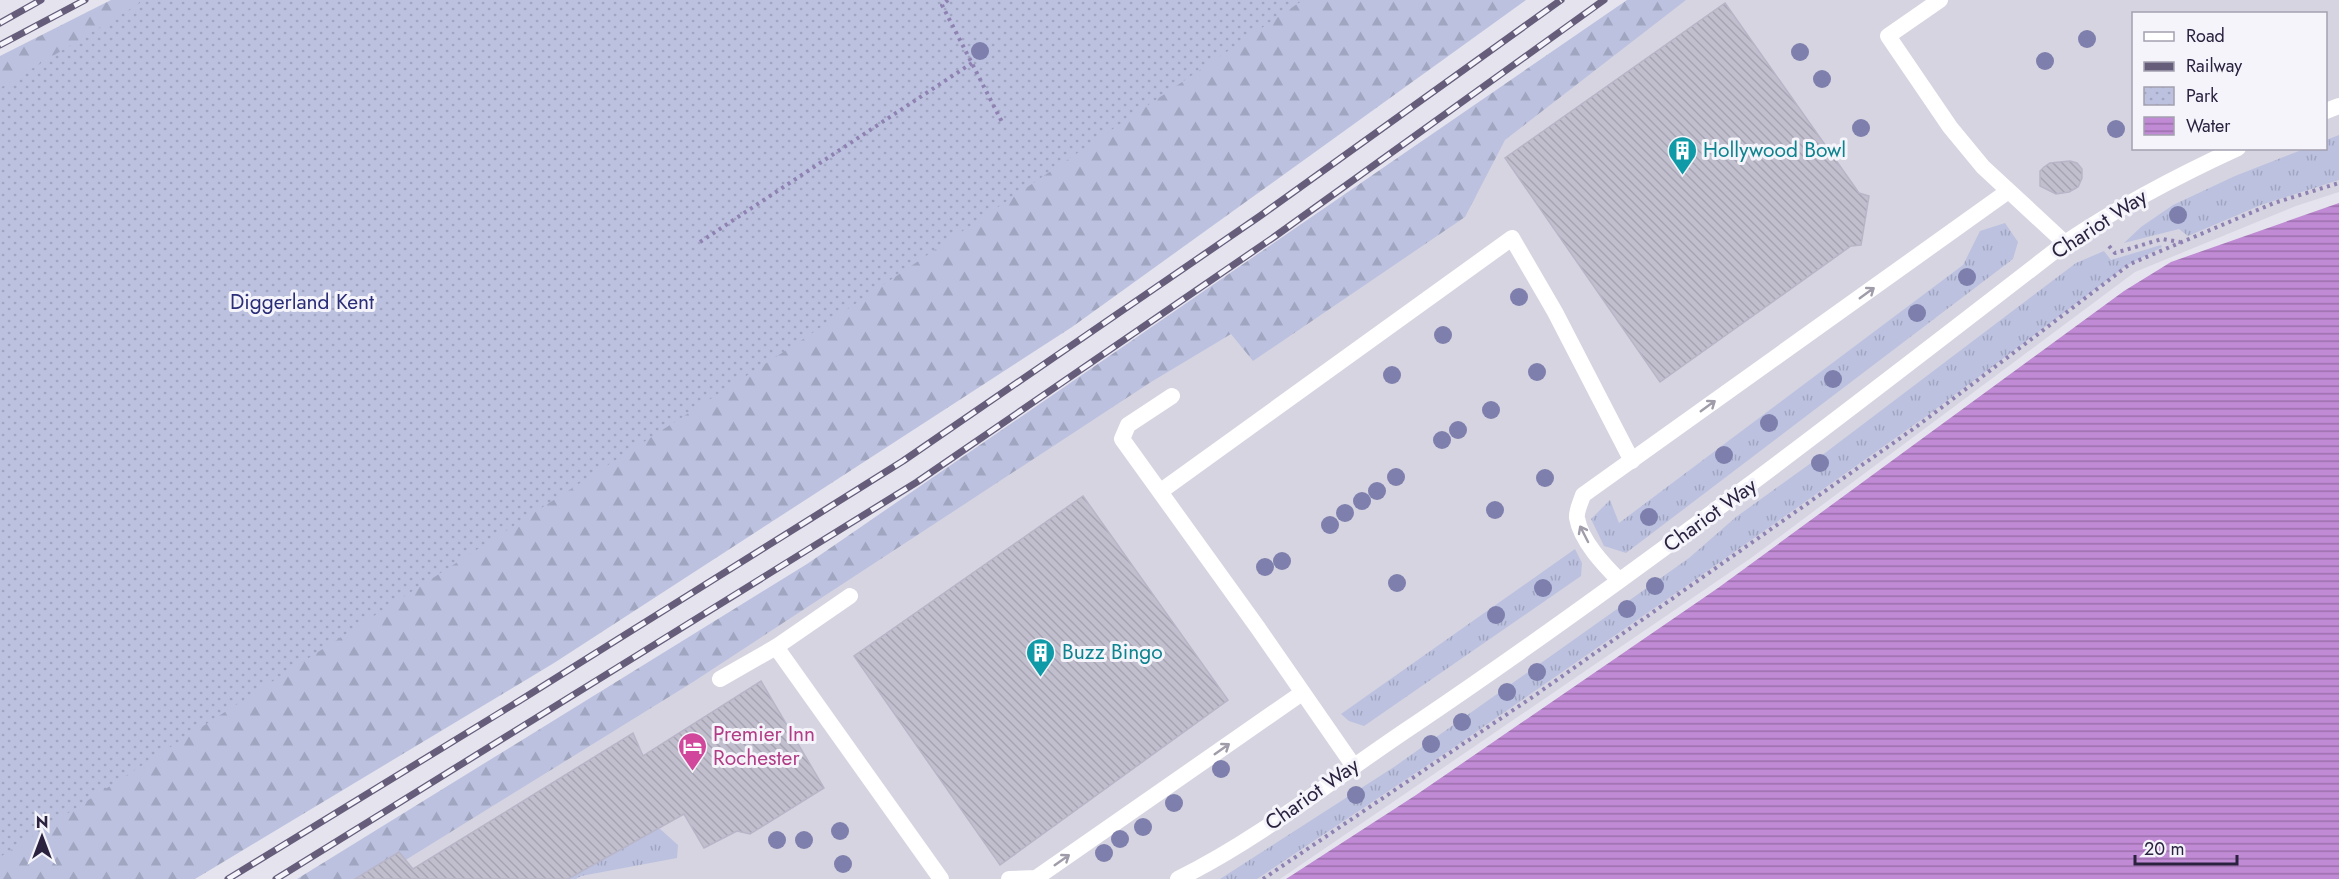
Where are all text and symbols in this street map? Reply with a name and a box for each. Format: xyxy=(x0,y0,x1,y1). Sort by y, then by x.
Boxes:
legend xyxy=(2132,12,2327,150)
text: Road xyxy=(2186,23,2225,49)
text: Railway xyxy=(2186,53,2242,79)
text: Park xyxy=(2186,83,2218,109)
text: Water xyxy=(2186,113,2231,139)
building icon: Hollywood Bowl xyxy=(1666,134,1698,176)
place label: Hollywood Bowl xyxy=(1703,135,1846,165)
street label: Chariot Way xyxy=(2045,181,2153,266)
park label: Diggerland Kent xyxy=(230,287,374,317)
one-way arrow xyxy=(1858,287,1874,299)
one-way arrow xyxy=(1700,400,1716,413)
street label: Chariot Way xyxy=(1657,470,1763,559)
one-way arrow xyxy=(1578,525,1590,543)
building icon: Buzz Bingo xyxy=(1025,636,1057,678)
place label: Buzz Bingo xyxy=(1062,637,1163,667)
place label: Premier Inn Rochester xyxy=(713,719,815,773)
hotel icon: Premier Inn Rochester xyxy=(676,730,708,772)
one-way arrow xyxy=(1213,743,1230,755)
street label: Chariot Way xyxy=(1259,750,1366,838)
north arrow xyxy=(12,807,72,867)
text: N xyxy=(36,811,48,834)
scale bar xyxy=(2135,828,2237,866)
text: 20 m xyxy=(2144,836,2184,862)
one-way arrow xyxy=(1053,854,1070,866)

